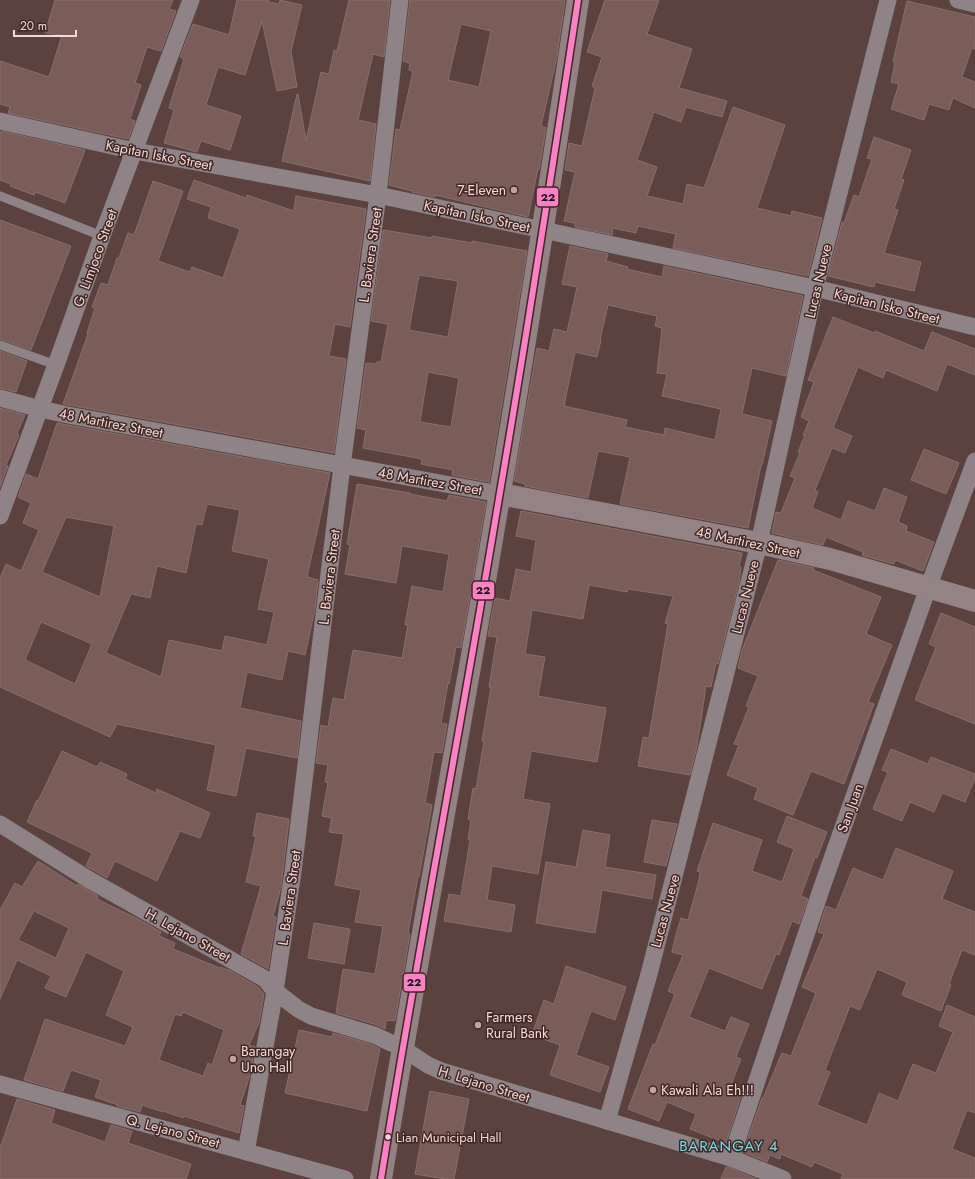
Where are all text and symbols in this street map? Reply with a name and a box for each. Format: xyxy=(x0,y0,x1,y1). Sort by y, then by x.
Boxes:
scale bar xyxy=(14,12,76,38)
text: 20 m xyxy=(20,17,47,35)
street label: Kapitan Isko Street xyxy=(104,135,215,175)
place label: 7-Eleven xyxy=(457,180,506,200)
marker: 7-Eleven xyxy=(509,185,519,195)
line badge: 22 xyxy=(536,187,559,207)
text: 22 xyxy=(541,189,555,205)
street label: Kapitan Isko Street xyxy=(422,195,533,237)
street label: G. Limjoco Street xyxy=(68,206,122,310)
street label: L. Baviera Street xyxy=(353,206,387,304)
street label: Lucas Nueve xyxy=(800,242,836,320)
street label: Kapitan Isko Street xyxy=(832,283,943,329)
street label: 48 Martirez Street xyxy=(57,403,165,443)
street label: 48 Martirez Street xyxy=(376,462,484,500)
street label: 48 Martirez Street xyxy=(694,521,802,563)
street label: L. Baviera Street xyxy=(313,528,345,626)
street label: Lucas Nueve xyxy=(726,558,764,636)
line badge: 22 xyxy=(472,581,495,600)
text: 22 xyxy=(476,582,490,598)
street label: San Juan xyxy=(832,781,868,835)
street label: L. Baviera Street xyxy=(272,849,306,947)
street label: Lucas Nueve xyxy=(646,872,684,950)
street label: H. Lejano Street xyxy=(142,903,235,967)
line badge: 22 xyxy=(403,973,426,992)
text: 22 xyxy=(407,974,421,990)
place label: Farmers Rural Bank xyxy=(486,1007,549,1043)
marker: Farmers Rural Bank xyxy=(473,1020,483,1030)
place label: Barangay Uno Hall xyxy=(241,1041,296,1077)
marker: Barangay Uno Hall xyxy=(228,1054,238,1064)
street label: H. Lejano Street xyxy=(436,1061,533,1108)
place label: Kawali Ala Eh!!! xyxy=(661,1080,754,1100)
marker: Kawali Ala Eh!!! xyxy=(648,1085,658,1095)
street label: Q. Lejano Street xyxy=(124,1109,222,1153)
place label: Lian Municipal Hall xyxy=(396,1128,501,1147)
marker: Lian Municipal Hall xyxy=(383,1132,393,1142)
district label: BARANGAY 4 xyxy=(679,1135,779,1157)

